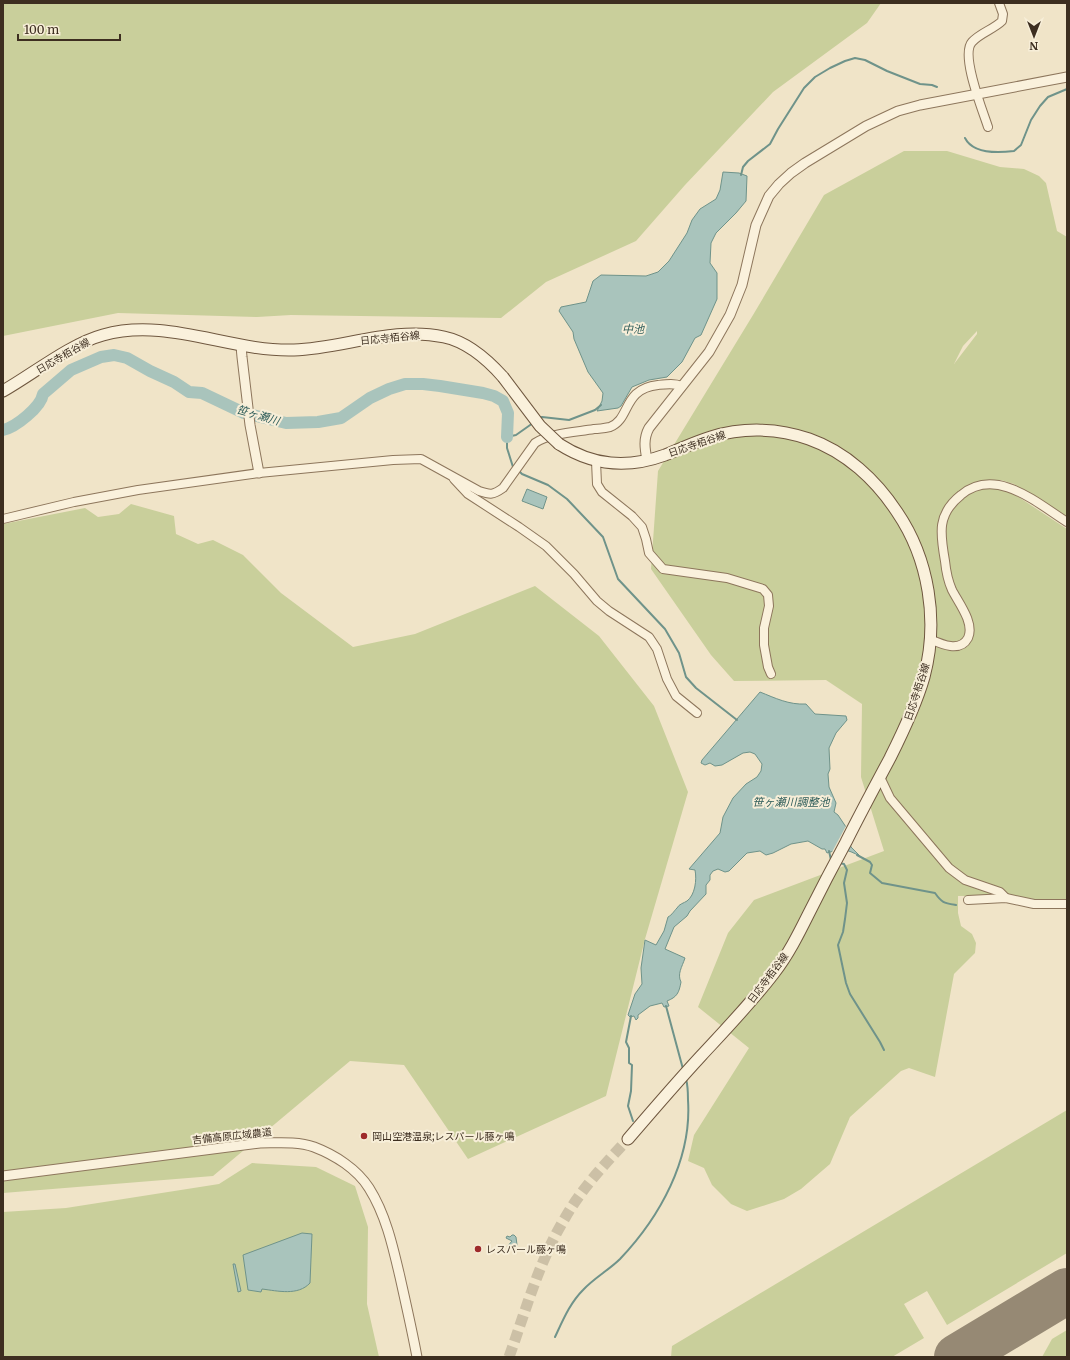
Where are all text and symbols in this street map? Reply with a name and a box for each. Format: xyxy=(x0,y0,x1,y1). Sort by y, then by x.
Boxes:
scale bar xyxy=(18,16,120,42)
north arrow xyxy=(1014,16,1054,56)
text: 100 m xyxy=(24,22,59,37)
text: N xyxy=(1029,39,1038,53)
water label: 中池 xyxy=(622,322,645,336)
street label: 日応寺栢谷線 xyxy=(359,328,421,348)
street label: 日応寺栢谷線 xyxy=(34,335,92,377)
water label: 笹ヶ瀬川 xyxy=(235,402,282,428)
street label: 日応寺栢谷線 xyxy=(667,428,727,460)
street label: 日応寺栢谷線 xyxy=(902,661,932,723)
water label: 笹ヶ瀬川調整池 xyxy=(753,795,830,809)
street label: 日応寺栢谷線 xyxy=(745,950,791,1006)
street label: 吉備高原広域農道 xyxy=(192,1125,272,1147)
place label: 岡山空港温泉;レスパール藤ヶ鳴 xyxy=(372,1130,515,1143)
marker: 岡山空港温泉;レスパール藤ヶ鳴 xyxy=(359,1131,369,1141)
place label: レスパール藤ヶ鳴 xyxy=(486,1243,566,1256)
marker: レスパール藤ヶ鳴 xyxy=(473,1244,483,1254)

